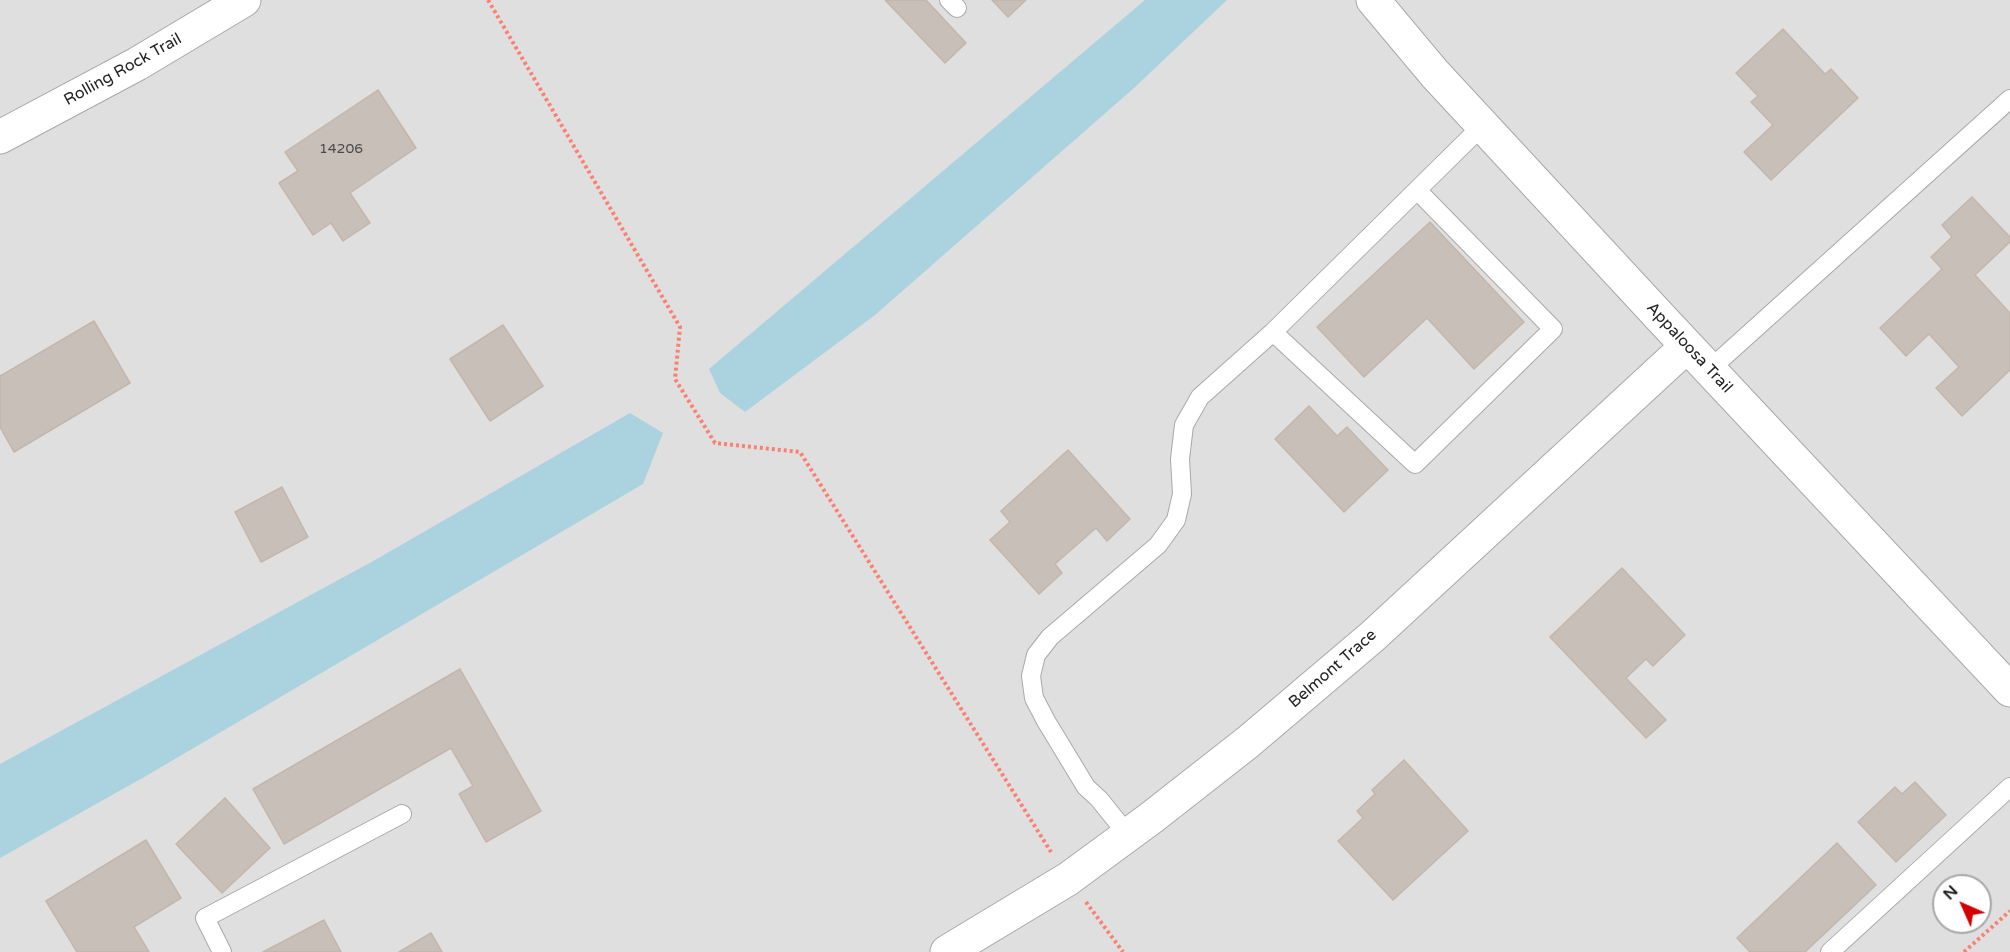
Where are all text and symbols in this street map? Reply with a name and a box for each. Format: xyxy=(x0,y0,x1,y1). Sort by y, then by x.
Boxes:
street label: Rolling Rock Trail xyxy=(61,30,185,110)
house number: 14206 xyxy=(319,141,363,157)
street label: Appaloosa Trail xyxy=(1642,299,1736,397)
street label: Belmont Trace xyxy=(1285,626,1381,712)
north arrow xyxy=(1932,874,1992,934)
text: N xyxy=(1939,881,1962,904)

